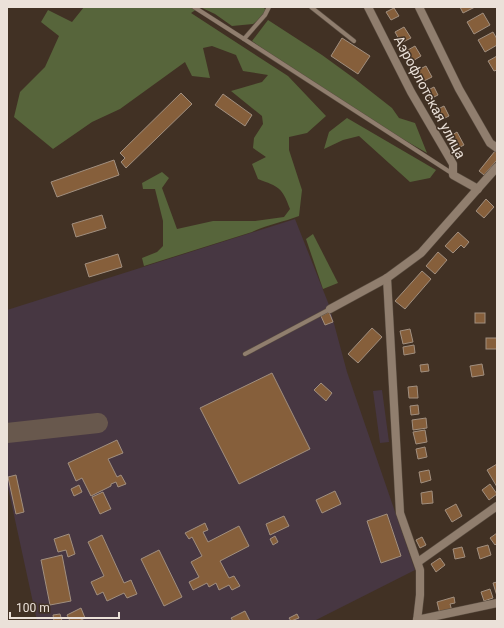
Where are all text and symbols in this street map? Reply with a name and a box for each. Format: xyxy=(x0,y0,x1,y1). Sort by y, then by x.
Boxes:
street label: Аэрофлотская улица xyxy=(391,33,469,161)
scale bar xyxy=(10,594,119,620)
text: 100 m xyxy=(16,601,50,615)

